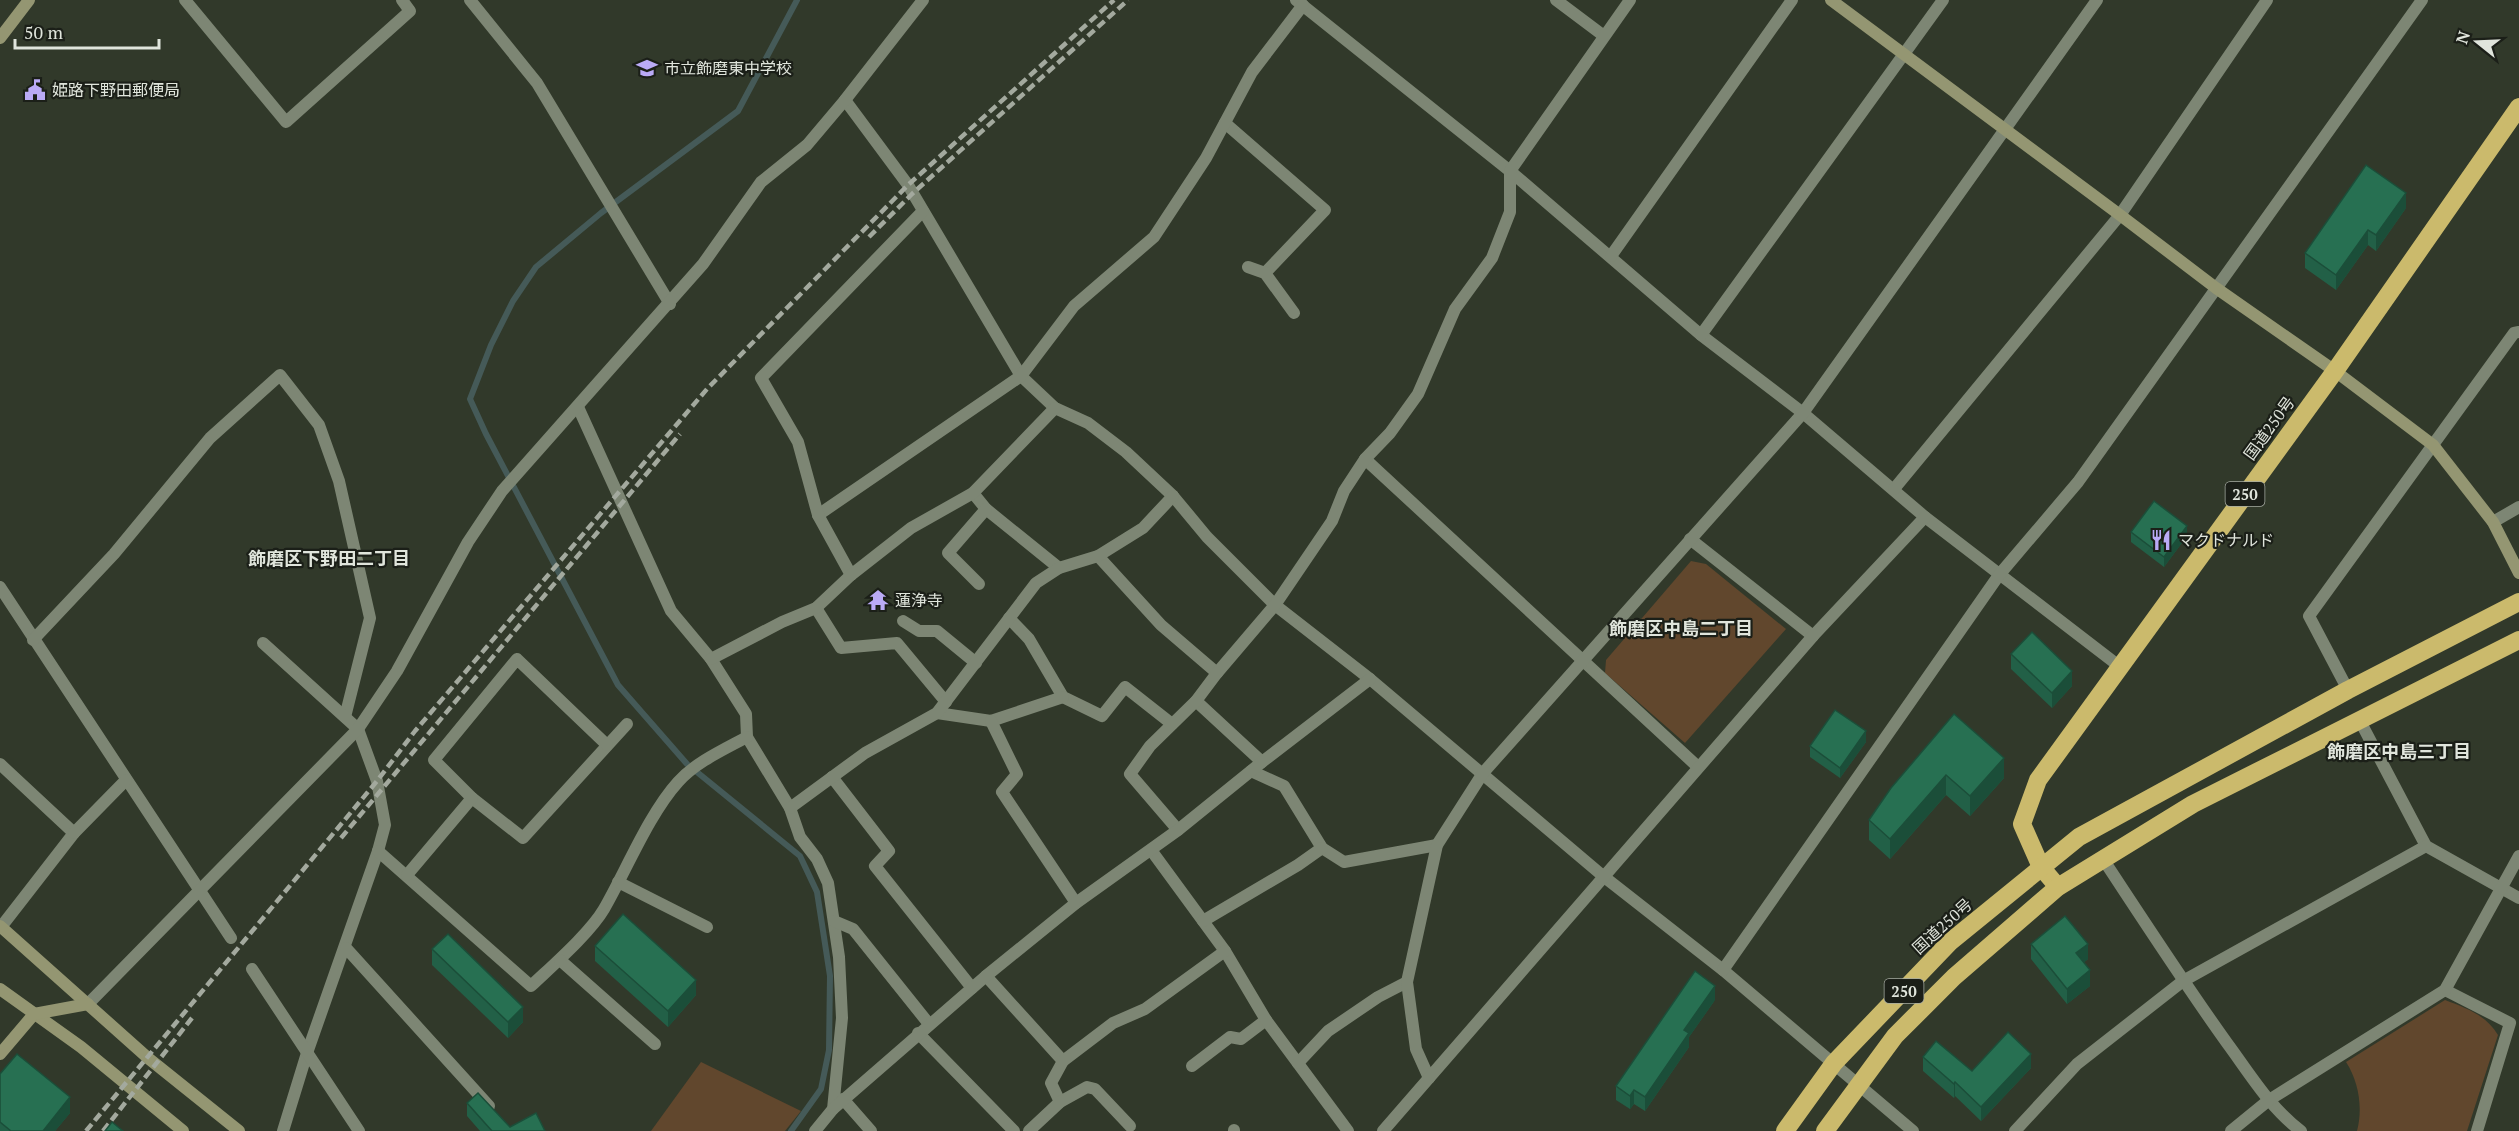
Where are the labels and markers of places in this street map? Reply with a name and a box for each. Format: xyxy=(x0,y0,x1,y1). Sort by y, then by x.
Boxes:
school or university icon: 市立飾磨東中学校 xyxy=(635,56,659,80)
place label: 市立飾磨東中学校 xyxy=(664,57,792,79)
public building icon: 姫路下野田郵便局 xyxy=(23,78,47,102)
place label: 姫路下野田郵便局 xyxy=(52,79,180,101)
restaurant icon: マクドナルド xyxy=(2149,528,2173,552)
place label: マクドナルド xyxy=(2178,529,2274,551)
temple icon: 蓮浄寺 xyxy=(866,588,890,612)
place label: 蓮浄寺 xyxy=(895,589,943,611)

